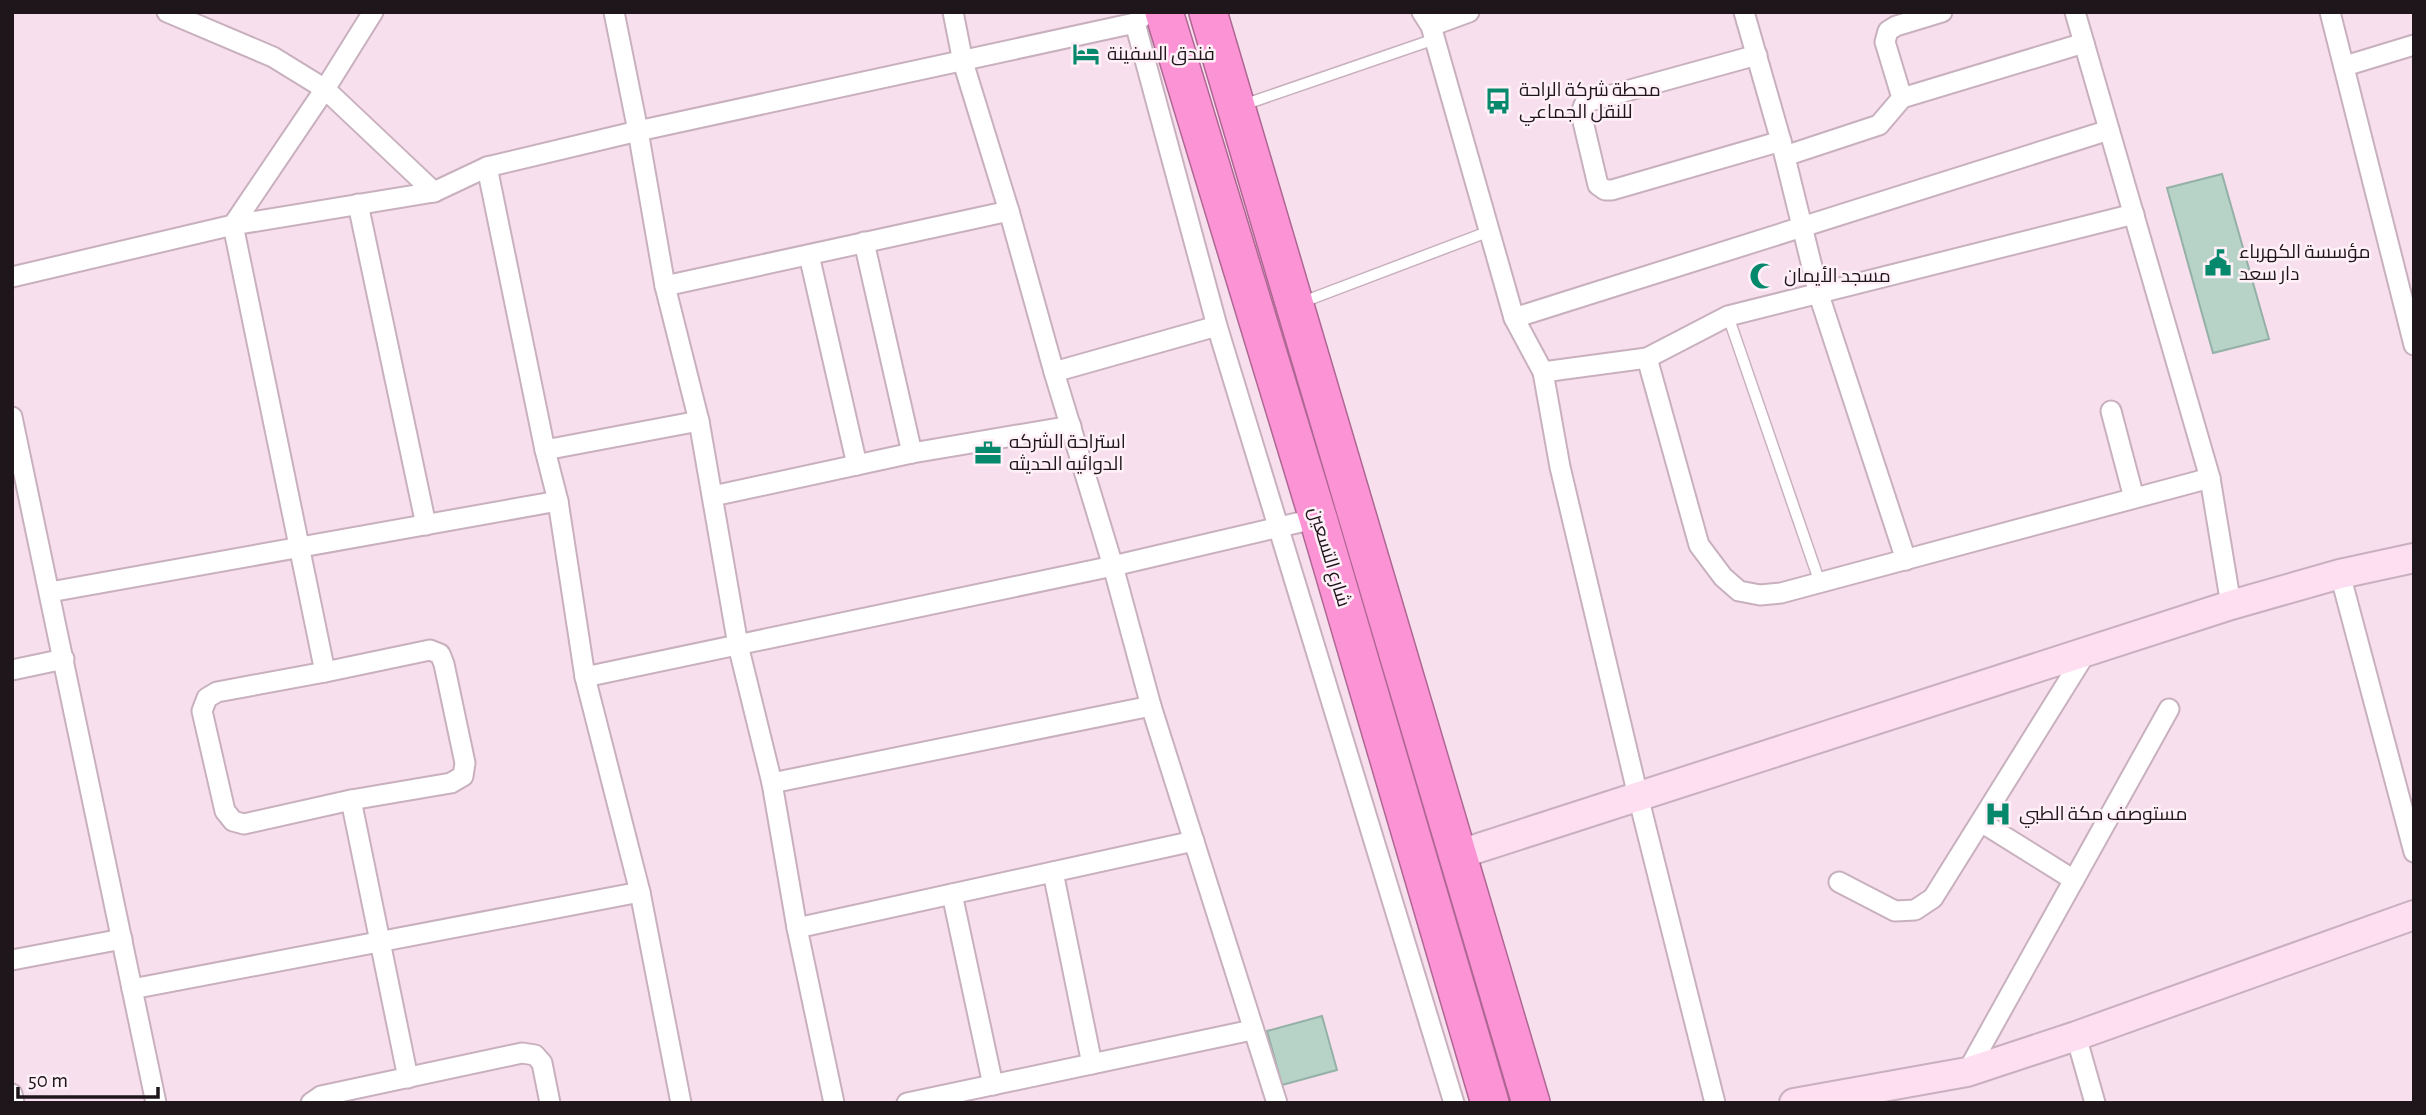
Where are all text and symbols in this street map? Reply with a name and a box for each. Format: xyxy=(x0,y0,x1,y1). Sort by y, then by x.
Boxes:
hotel icon: فندق السفينة xyxy=(1071,39,1101,69)
place label: فندق السفينة xyxy=(1107,45,1215,66)
place label: محطة شركة الراحة للنقل الجماعي xyxy=(1519,80,1661,126)
bus stop icon: محطة شركة الراحة للنقل الجماعي xyxy=(1483,86,1513,116)
place label: مؤسسة الكهرباء دار سعد xyxy=(2239,243,2370,285)
public building icon: مؤسسة الكهرباء دار سعد xyxy=(2203,248,2233,278)
mosque icon: مسجد الأيمان xyxy=(1748,261,1778,291)
place label: مسجد الأيمان xyxy=(1784,266,1891,287)
place label: استراحة الشركه الدوائيه الحديثه xyxy=(1009,432,1126,475)
office icon: استراحة الشركه الدوائيه الحديثه xyxy=(973,438,1003,468)
street label: شارع التسعين xyxy=(1302,505,1354,610)
hospital icon: مستوصف مكة الطبي xyxy=(1983,799,2013,829)
place label: مستوصف مكة الطبي xyxy=(2019,805,2187,828)
scale bar xyxy=(18,1056,158,1100)
text: 50 m xyxy=(28,1070,68,1091)

